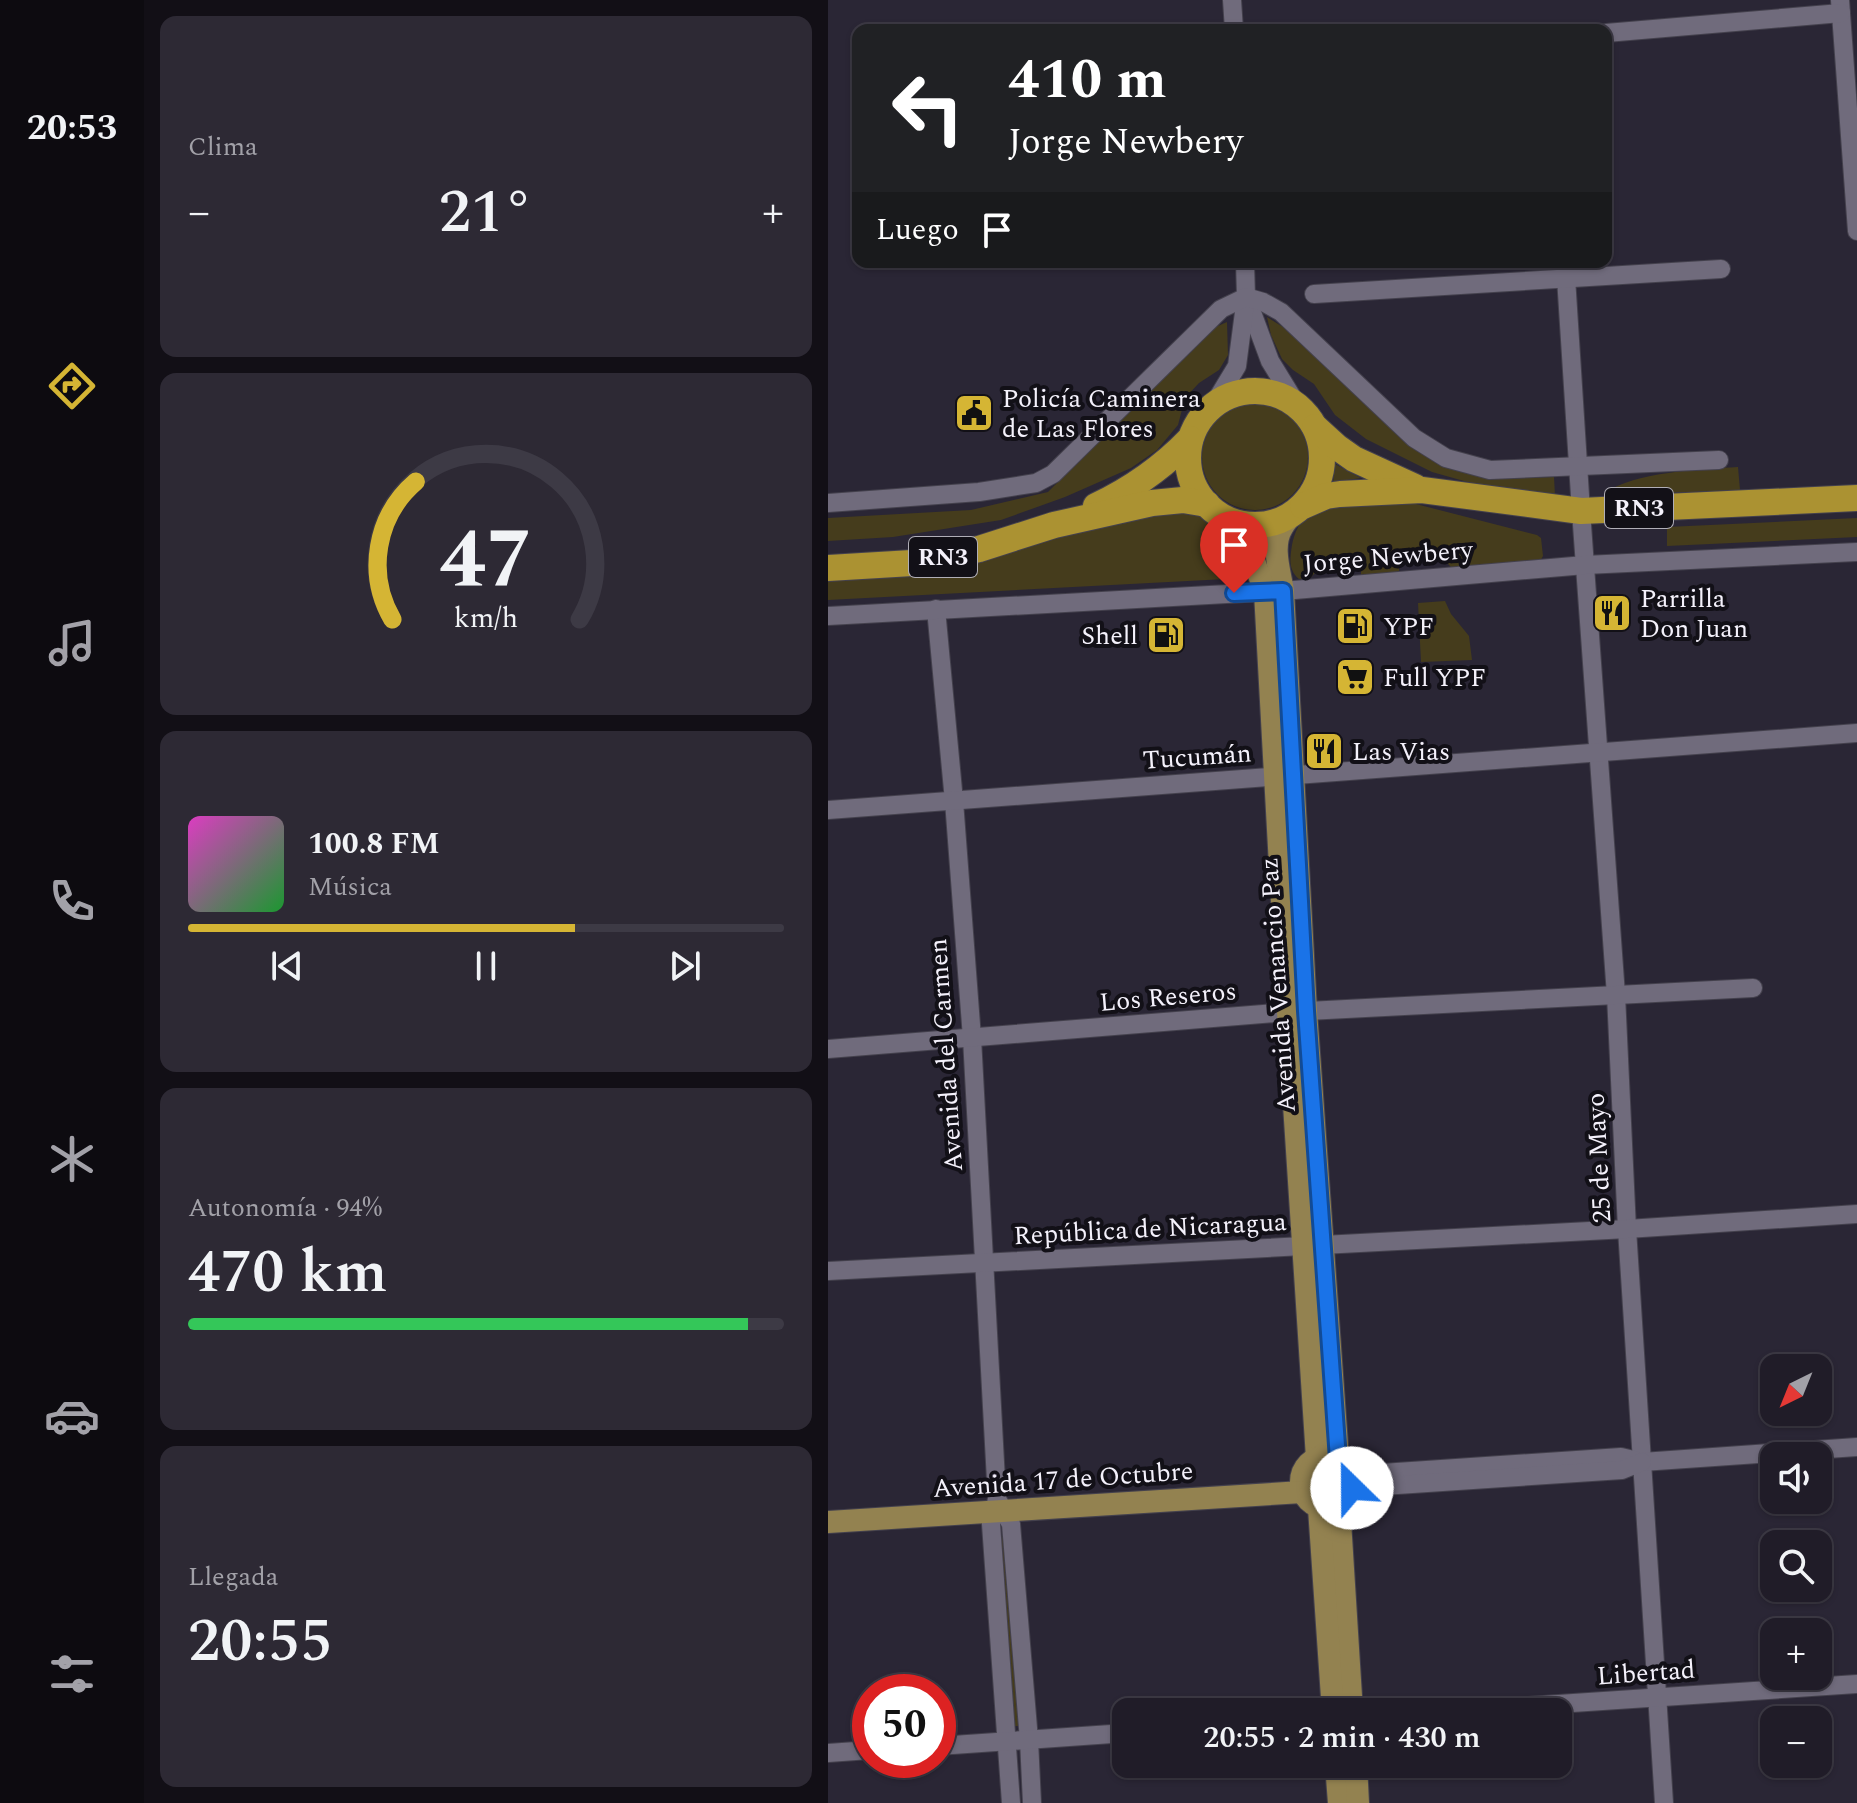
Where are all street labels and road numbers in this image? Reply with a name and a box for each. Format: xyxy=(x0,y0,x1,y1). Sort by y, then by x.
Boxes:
road number: RN3 xyxy=(1605,488,1673,528)
street label: Jorge Newbery xyxy=(1302,530,1476,584)
road number: RN3 xyxy=(909,537,977,577)
street label: Tucumán xyxy=(1141,733,1253,781)
street label: Avenida Venancio Paz xyxy=(1249,856,1307,1114)
street label: Avenida del Carmen xyxy=(918,937,974,1173)
street label: Los Reseros xyxy=(1098,971,1238,1023)
street label: 25 de Mayo xyxy=(1576,1092,1622,1224)
street label: República de Nicaragua xyxy=(1012,1202,1288,1256)
street label: Avenida 17 de Octubre xyxy=(931,1451,1195,1509)
street label: Libertad xyxy=(1595,1650,1697,1696)

